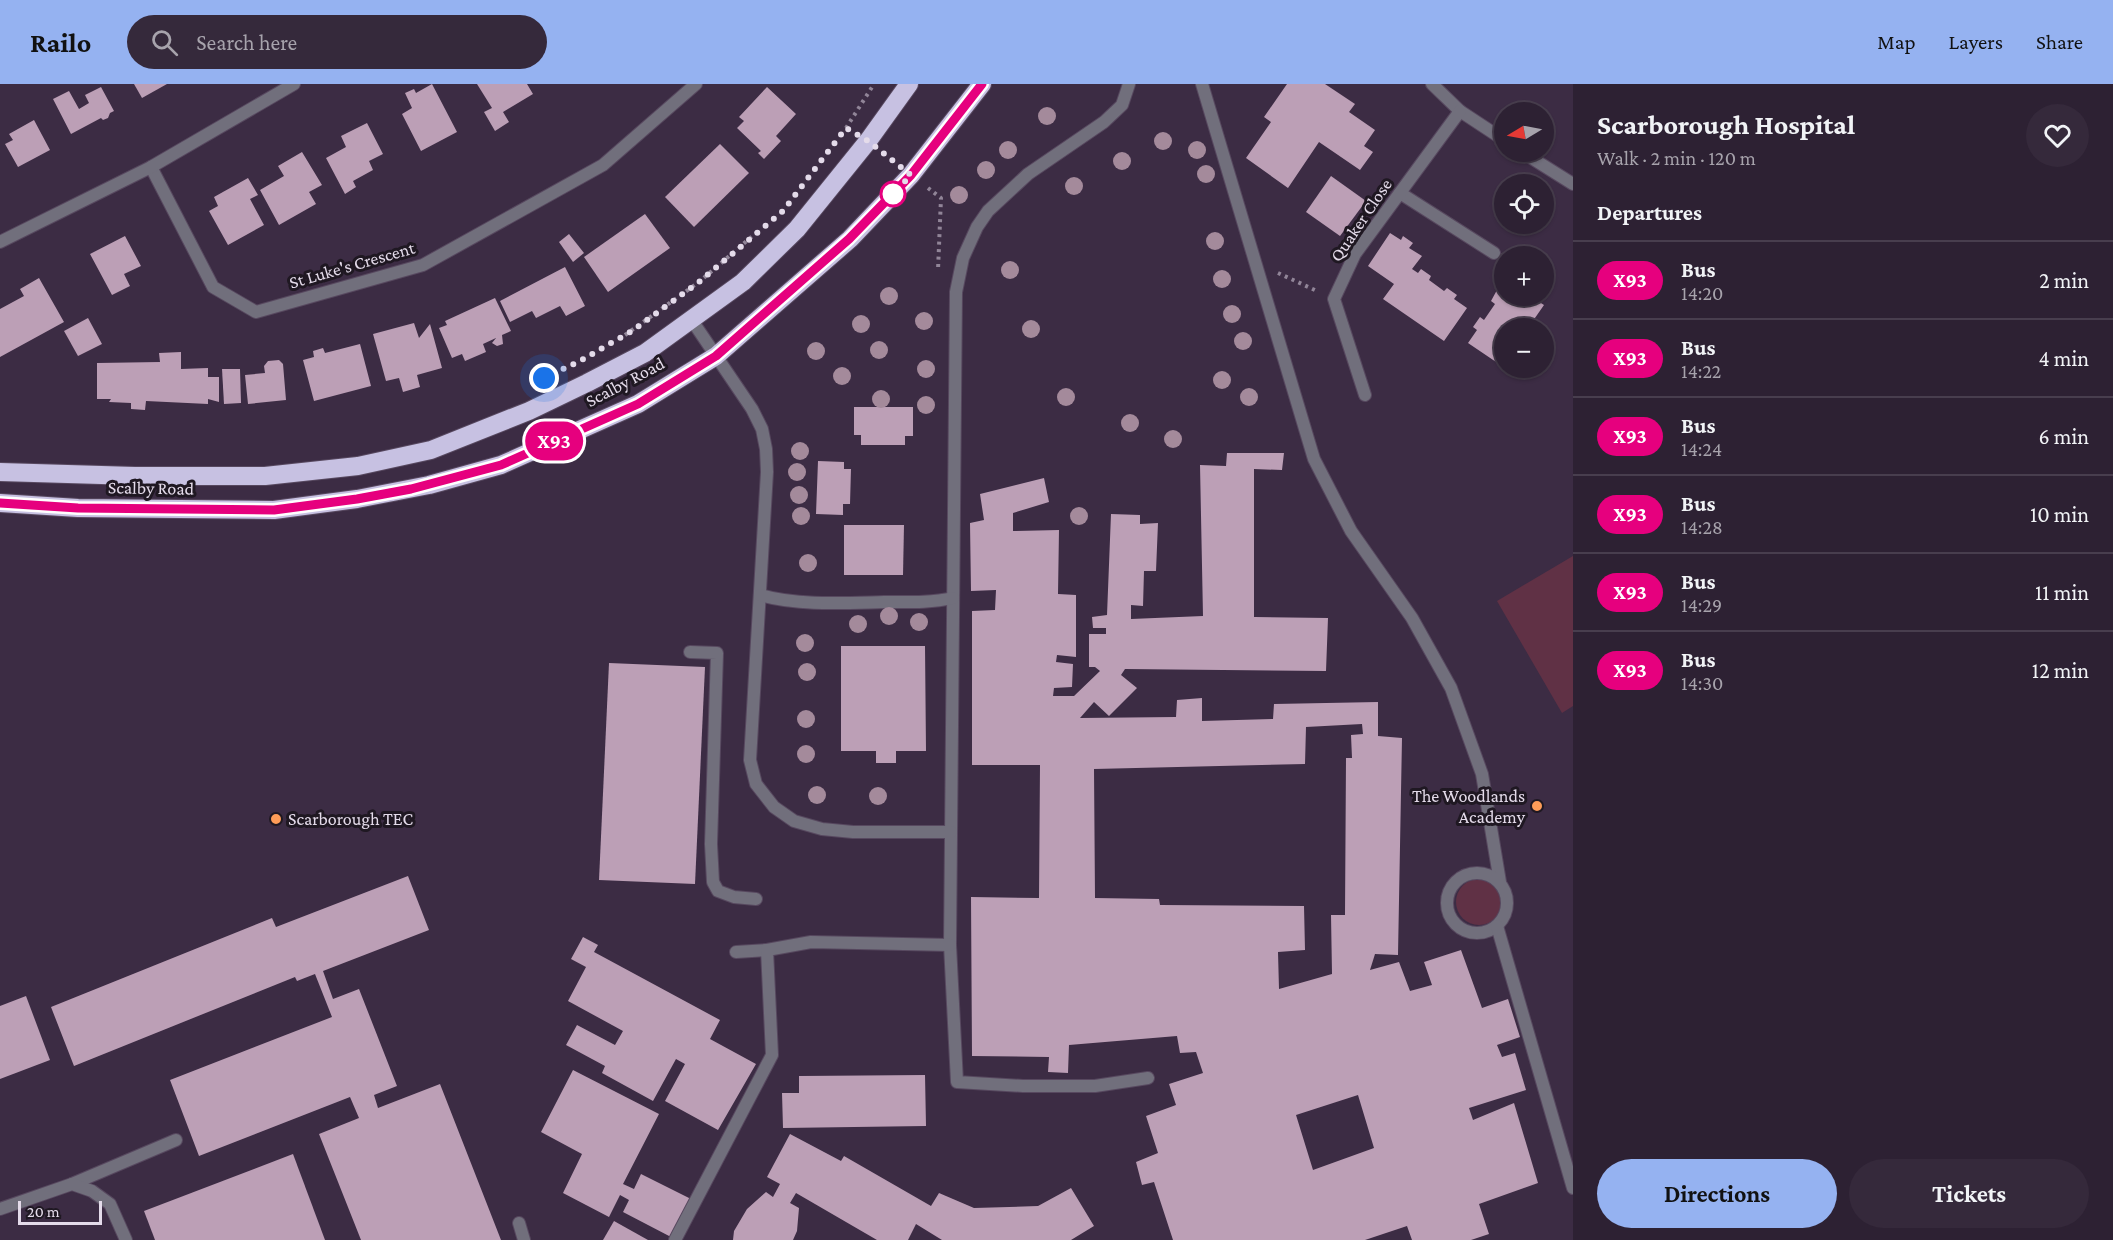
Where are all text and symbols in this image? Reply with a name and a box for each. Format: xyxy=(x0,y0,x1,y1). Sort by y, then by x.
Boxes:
search box xyxy=(127,15,547,69)
icon: search xyxy=(148,26,181,59)
text: Railo xyxy=(30,27,91,58)
text: Search here xyxy=(196,30,297,55)
text: Map xyxy=(1877,30,1916,54)
text: Layers xyxy=(1949,30,2003,54)
text: Share xyxy=(2036,30,2083,54)
north arrow xyxy=(1494,102,1554,162)
map controls xyxy=(1494,102,1554,378)
button: heart xyxy=(2026,104,2089,167)
text: Scarborough Hospital xyxy=(1597,109,1855,140)
text: Walk · 2 min · 120 m xyxy=(1597,147,1756,169)
button: locate xyxy=(1494,174,1554,234)
street label: Quaker Close xyxy=(1326,175,1396,265)
unlabelled marker xyxy=(880,181,906,207)
text: Departures xyxy=(1597,200,1702,225)
street label: St Luke's Crescent xyxy=(287,237,418,292)
button: + xyxy=(1494,246,1554,306)
text: Bus xyxy=(1681,257,1715,282)
text: X93 xyxy=(1613,268,1647,292)
text: 2 min xyxy=(2039,268,2089,293)
text: 14:20 xyxy=(1681,282,1723,304)
button: − xyxy=(1494,318,1554,378)
text: Bus xyxy=(1681,335,1715,360)
text: X93 xyxy=(1613,346,1647,370)
text: 4 min xyxy=(2038,346,2089,371)
street label: Scalby Road xyxy=(582,353,668,411)
text: 14:22 xyxy=(1681,360,1721,382)
your location xyxy=(529,363,559,393)
text: Bus xyxy=(1681,413,1715,438)
line badge: X93 xyxy=(520,422,588,460)
text: X93 xyxy=(1613,424,1647,448)
text: 6 min xyxy=(2038,424,2089,449)
text: X93 xyxy=(537,429,571,453)
text: 14:24 xyxy=(1681,438,1722,460)
street label: Scalby Road xyxy=(108,477,195,499)
text: Bus xyxy=(1681,491,1715,516)
text: X93 xyxy=(1613,502,1647,526)
text: 10 min xyxy=(2030,502,2089,527)
text: 14:28 xyxy=(1681,516,1723,538)
text: Bus xyxy=(1681,569,1715,594)
text: X93 xyxy=(1613,580,1647,604)
text: 11 min xyxy=(2035,580,2089,605)
text: 14:29 xyxy=(1681,594,1722,616)
text: Bus xyxy=(1681,647,1715,672)
text: X93 xyxy=(1613,658,1647,682)
text: 12 min xyxy=(2032,658,2089,683)
text: 14:30 xyxy=(1681,672,1723,694)
place label: The Woodlands Academy xyxy=(1412,786,1526,827)
marker: The Woodlands Academy xyxy=(1530,799,1544,813)
place label: Scarborough TEC xyxy=(288,809,413,829)
marker: Scarborough TEC xyxy=(269,812,283,826)
button: Directions xyxy=(1597,1159,1837,1228)
button: Tickets xyxy=(1849,1159,2089,1228)
scale bar xyxy=(18,1198,102,1226)
text: 20 m xyxy=(27,1203,60,1220)

